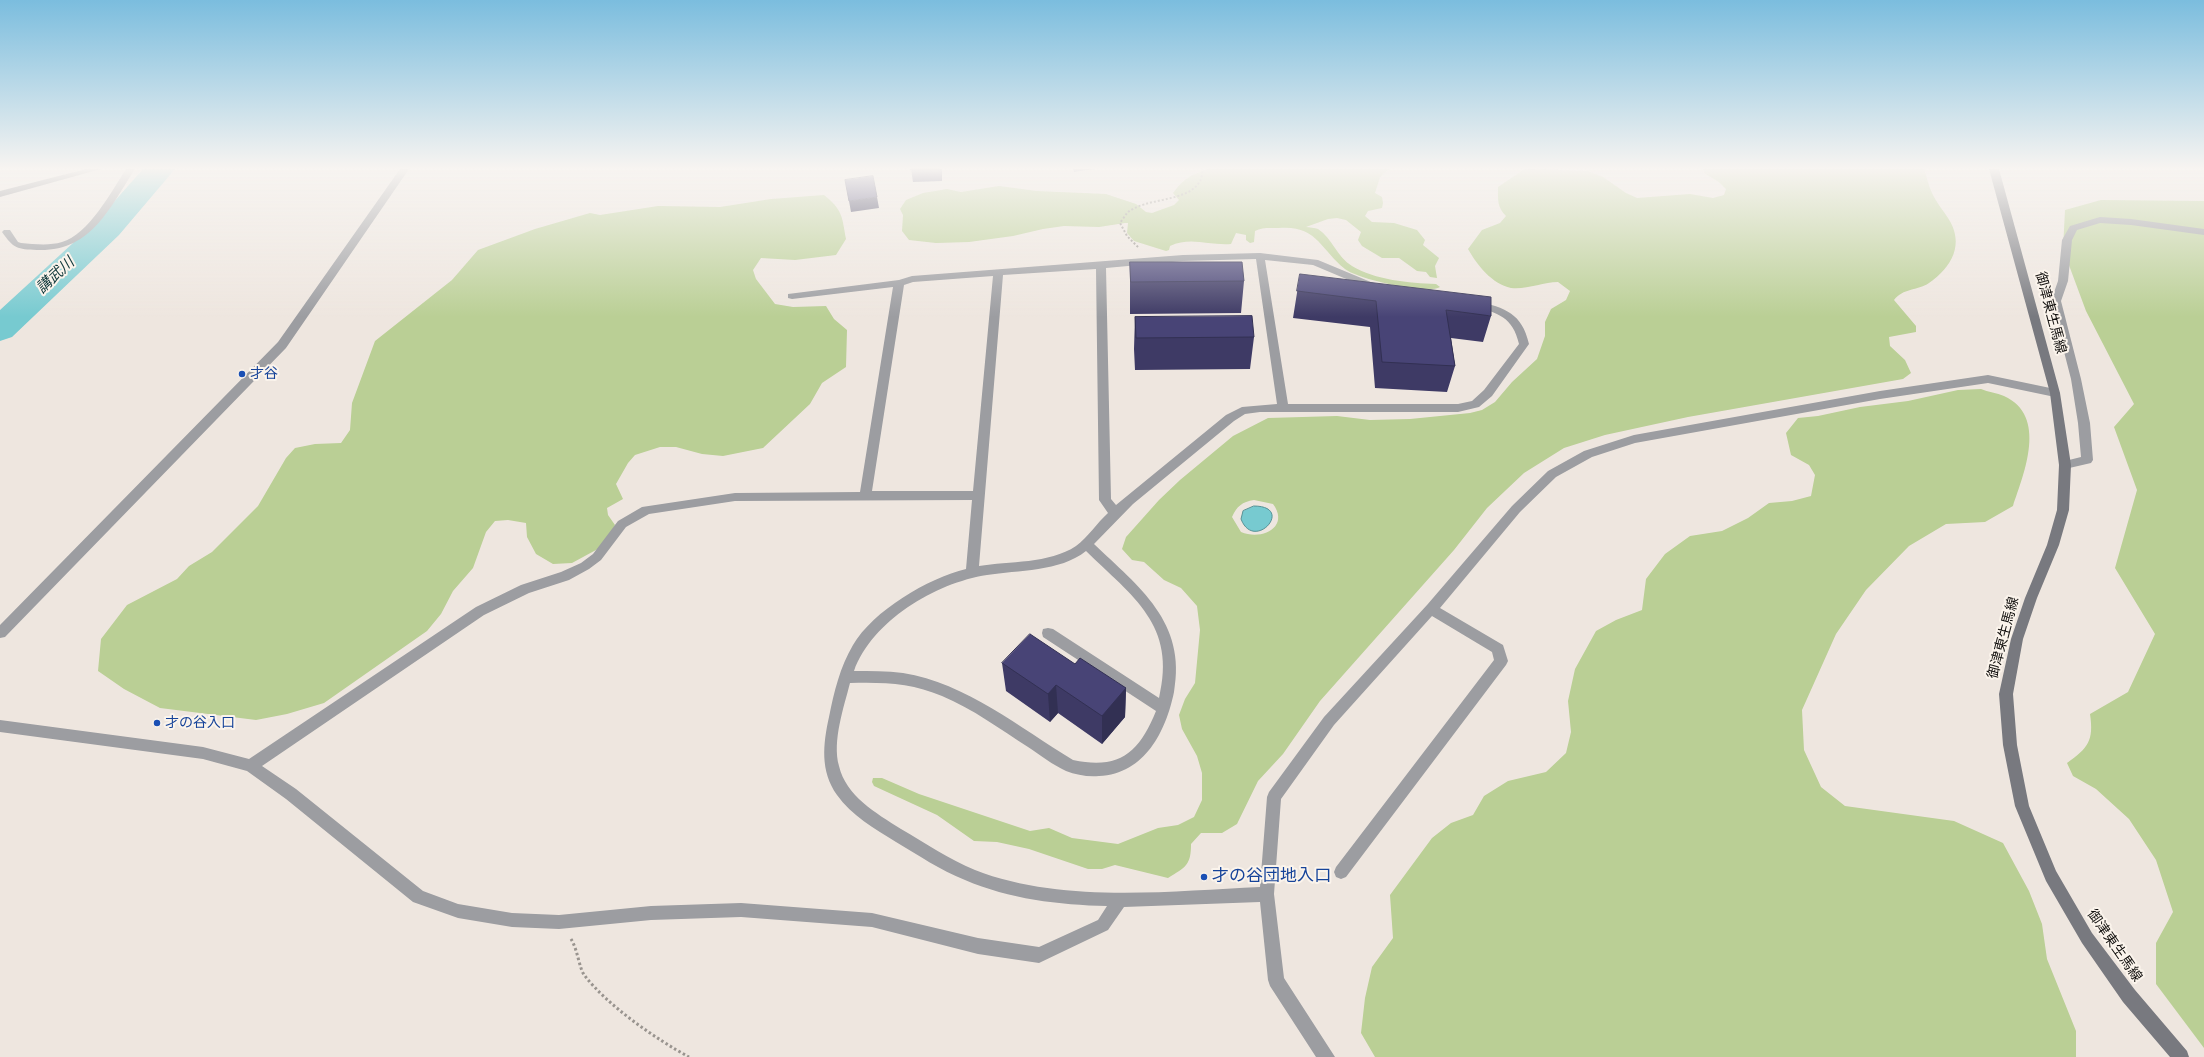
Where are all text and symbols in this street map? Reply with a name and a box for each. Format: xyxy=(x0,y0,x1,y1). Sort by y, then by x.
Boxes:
water label: 講武川 xyxy=(33,254,79,298)
street label: 御津東生馬線 xyxy=(2031,270,2069,356)
place label: 才谷 xyxy=(250,366,278,382)
marker: 才谷 xyxy=(237,369,247,379)
street label: 御津東生馬線 xyxy=(1985,595,2023,681)
place label: 才の谷入口 xyxy=(165,715,235,731)
marker: 才の谷入口 xyxy=(152,718,162,728)
place label: 才の谷団地入口 xyxy=(1212,867,1331,887)
marker: 才の谷団地入口 xyxy=(1199,872,1209,882)
street label: 御津東生馬線 xyxy=(2083,907,2145,985)

